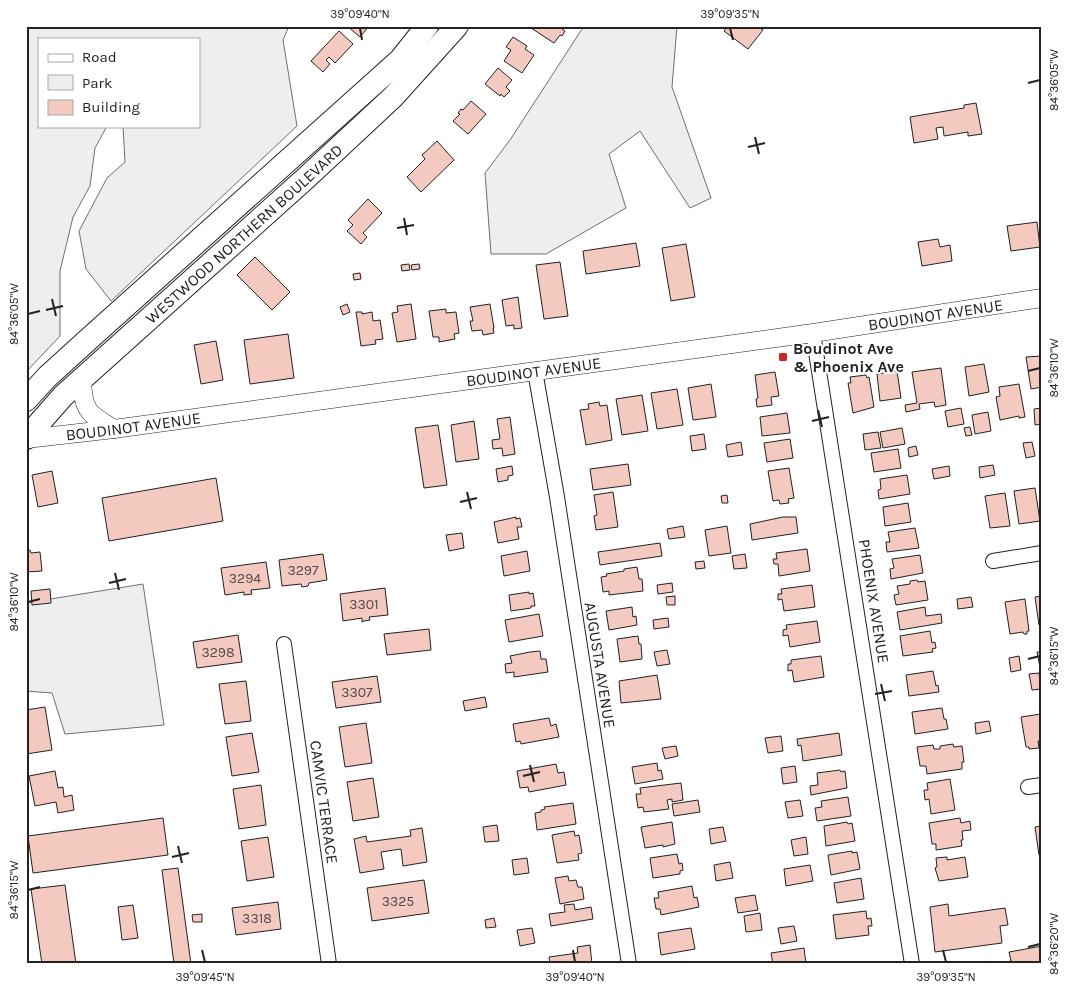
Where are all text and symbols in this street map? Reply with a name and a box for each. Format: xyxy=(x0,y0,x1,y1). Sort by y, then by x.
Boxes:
text: 39°09'40"N xyxy=(330,7,390,21)
text: 39°09'35"N xyxy=(700,7,760,21)
legend xyxy=(38,38,200,128)
text: Road xyxy=(82,48,117,66)
text: 84°36'05"W xyxy=(1047,49,1061,111)
text: Park xyxy=(82,74,112,92)
text: Building xyxy=(82,98,140,116)
street label: WESTWOOD NORTHERN BOULEVARD xyxy=(141,140,346,327)
text: 84°36'05"W xyxy=(7,283,21,345)
street label: BOUDINOT AVENUE xyxy=(867,295,1004,334)
text: 84°36'10"W xyxy=(1047,338,1061,398)
place label: Boudinot Ave & Phoenix Ave xyxy=(793,339,904,376)
marker: Boudinot Ave & Phoenix Ave xyxy=(777,351,789,363)
street label: BOUDINOT AVENUE xyxy=(465,353,602,390)
street label: BOUDINOT AVENUE xyxy=(65,408,202,444)
street label: PHOENIX AVENUE xyxy=(855,538,893,664)
house number: 3297 xyxy=(287,562,319,579)
house number: 3294 xyxy=(229,570,261,587)
text: 84°36'10"W xyxy=(7,572,21,632)
house number: 3301 xyxy=(349,596,379,613)
street label: AUGUSTA AVENUE xyxy=(581,601,619,729)
text: 84°36'15"W xyxy=(1047,626,1061,685)
house number: 3298 xyxy=(201,644,235,661)
house number: 3307 xyxy=(341,684,373,701)
street label: CAMVIC TERRACE xyxy=(306,739,342,865)
text: 84°36'15"W xyxy=(7,860,21,919)
house number: 3325 xyxy=(382,893,414,910)
house number: 3318 xyxy=(242,910,272,927)
text: 84°36'20"W xyxy=(1047,913,1061,975)
text: 39°09'45"N xyxy=(175,970,235,984)
text: 39°09'40"N xyxy=(545,970,605,984)
text: 39°09'35"N xyxy=(916,970,976,984)

